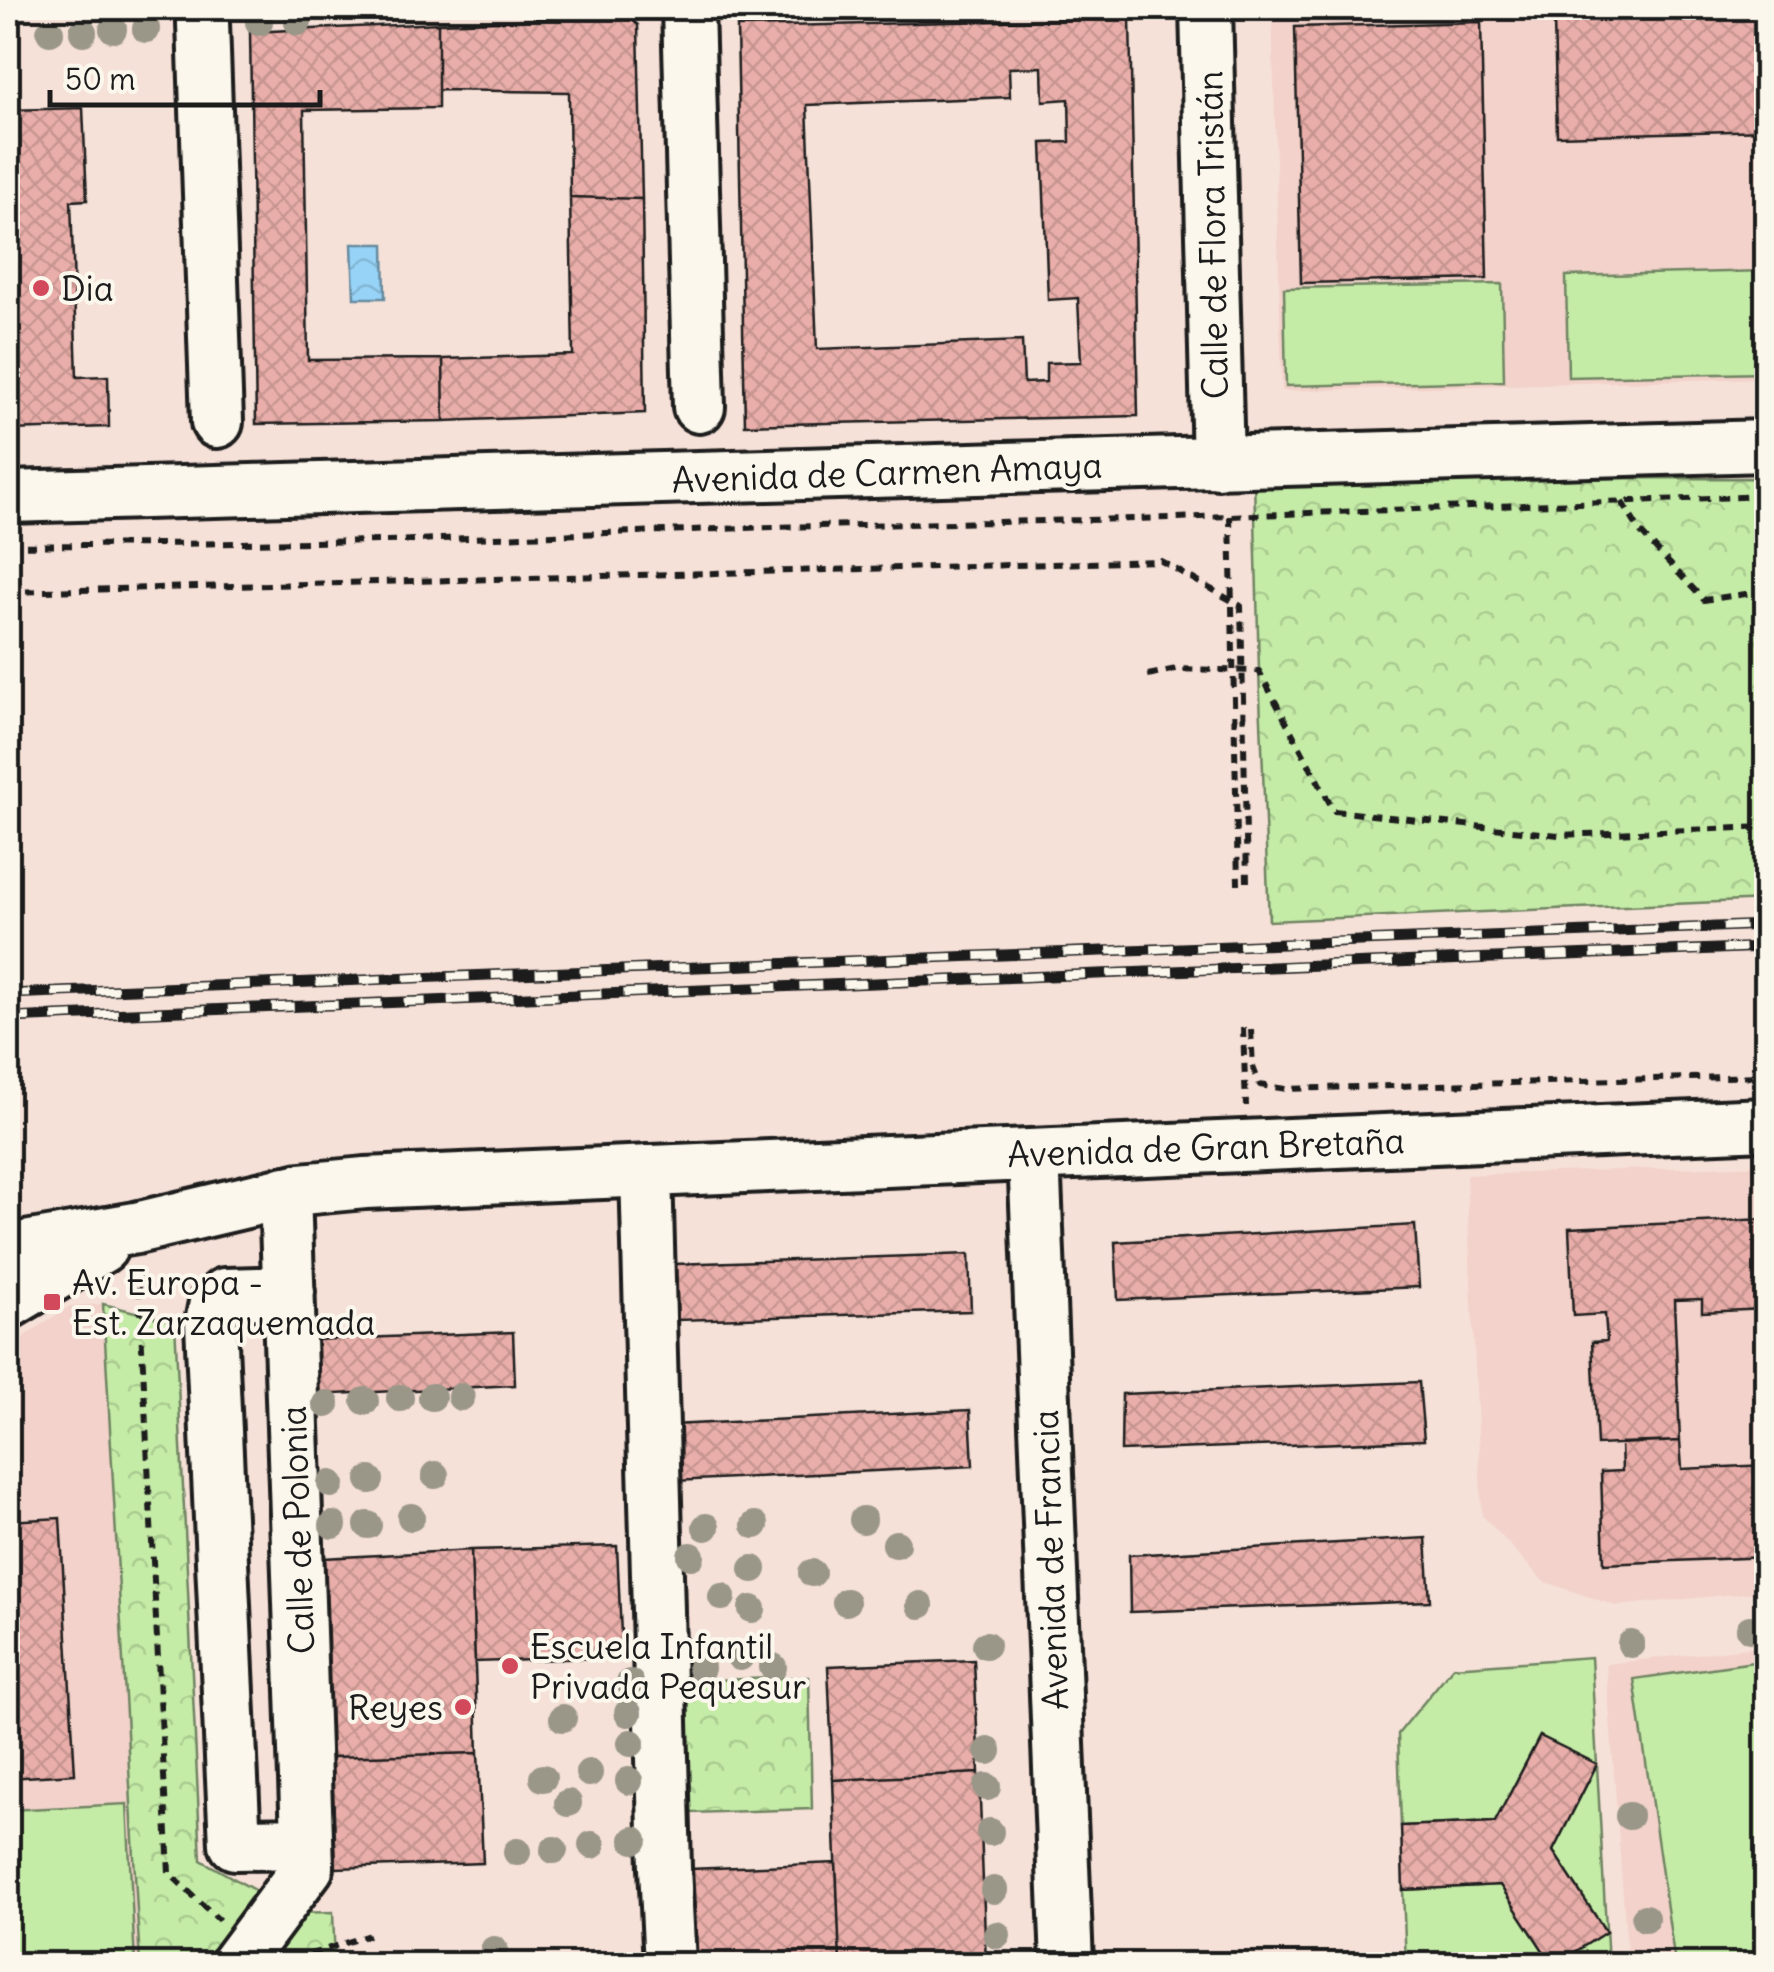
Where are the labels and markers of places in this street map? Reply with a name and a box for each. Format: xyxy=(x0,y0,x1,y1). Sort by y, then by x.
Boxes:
place label: Dia xyxy=(61,266,114,310)
marker: Dia xyxy=(30,277,52,299)
place label: Av. Europa - Est. Zarzaquemada xyxy=(72,1260,375,1344)
marker: Av. Europa - Est. Zarzaquemada xyxy=(41,1291,63,1313)
place label: Escuela Infantil Privada Pequesur xyxy=(530,1624,806,1708)
marker: Escuela Infantil Privada Pequesur xyxy=(499,1655,521,1677)
place label: Reyes xyxy=(348,1685,443,1729)
marker: Reyes xyxy=(452,1696,474,1718)

